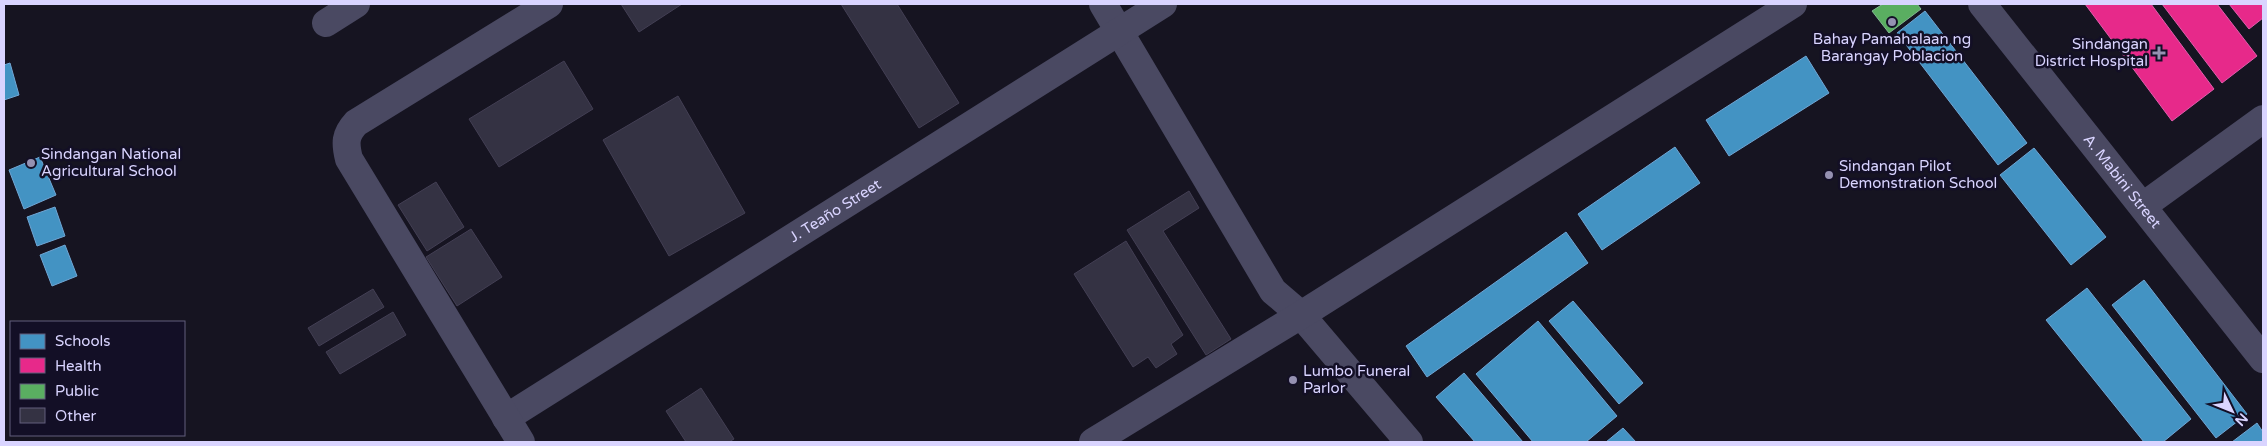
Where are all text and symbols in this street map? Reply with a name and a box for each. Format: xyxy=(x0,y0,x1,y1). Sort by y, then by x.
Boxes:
marker: Bahay Pamahalaan ng Barangay Poblacion xyxy=(1886,16,1898,28)
place label: Bahay Pamahalaan ng Barangay Poblacion xyxy=(1813,30,1971,65)
place label: Sindangan District Hospital xyxy=(2035,35,2148,70)
marker: Sindangan District Hospital xyxy=(2152,46,2166,60)
street label: A. Mabini Street xyxy=(2080,131,2165,232)
place label: Sindangan National Agricultural School xyxy=(41,145,181,180)
marker: Sindangan National Agricultural School xyxy=(25,157,37,169)
place label: Sindangan Pilot Demonstration School xyxy=(1839,157,1997,192)
marker: Sindangan Pilot Demonstration School xyxy=(1823,169,1835,181)
street label: J. Teaño Street xyxy=(786,175,885,246)
legend xyxy=(10,321,185,436)
text: Schools xyxy=(55,332,111,350)
text: Health xyxy=(55,357,102,375)
place label: Lumbo Funeral Parlor xyxy=(1303,362,1410,397)
marker: Lumbo Funeral Parlor xyxy=(1287,374,1299,386)
text: Public xyxy=(55,382,99,400)
north arrow xyxy=(2207,386,2257,436)
text: Other xyxy=(55,407,97,425)
text: N xyxy=(2231,410,2251,429)

